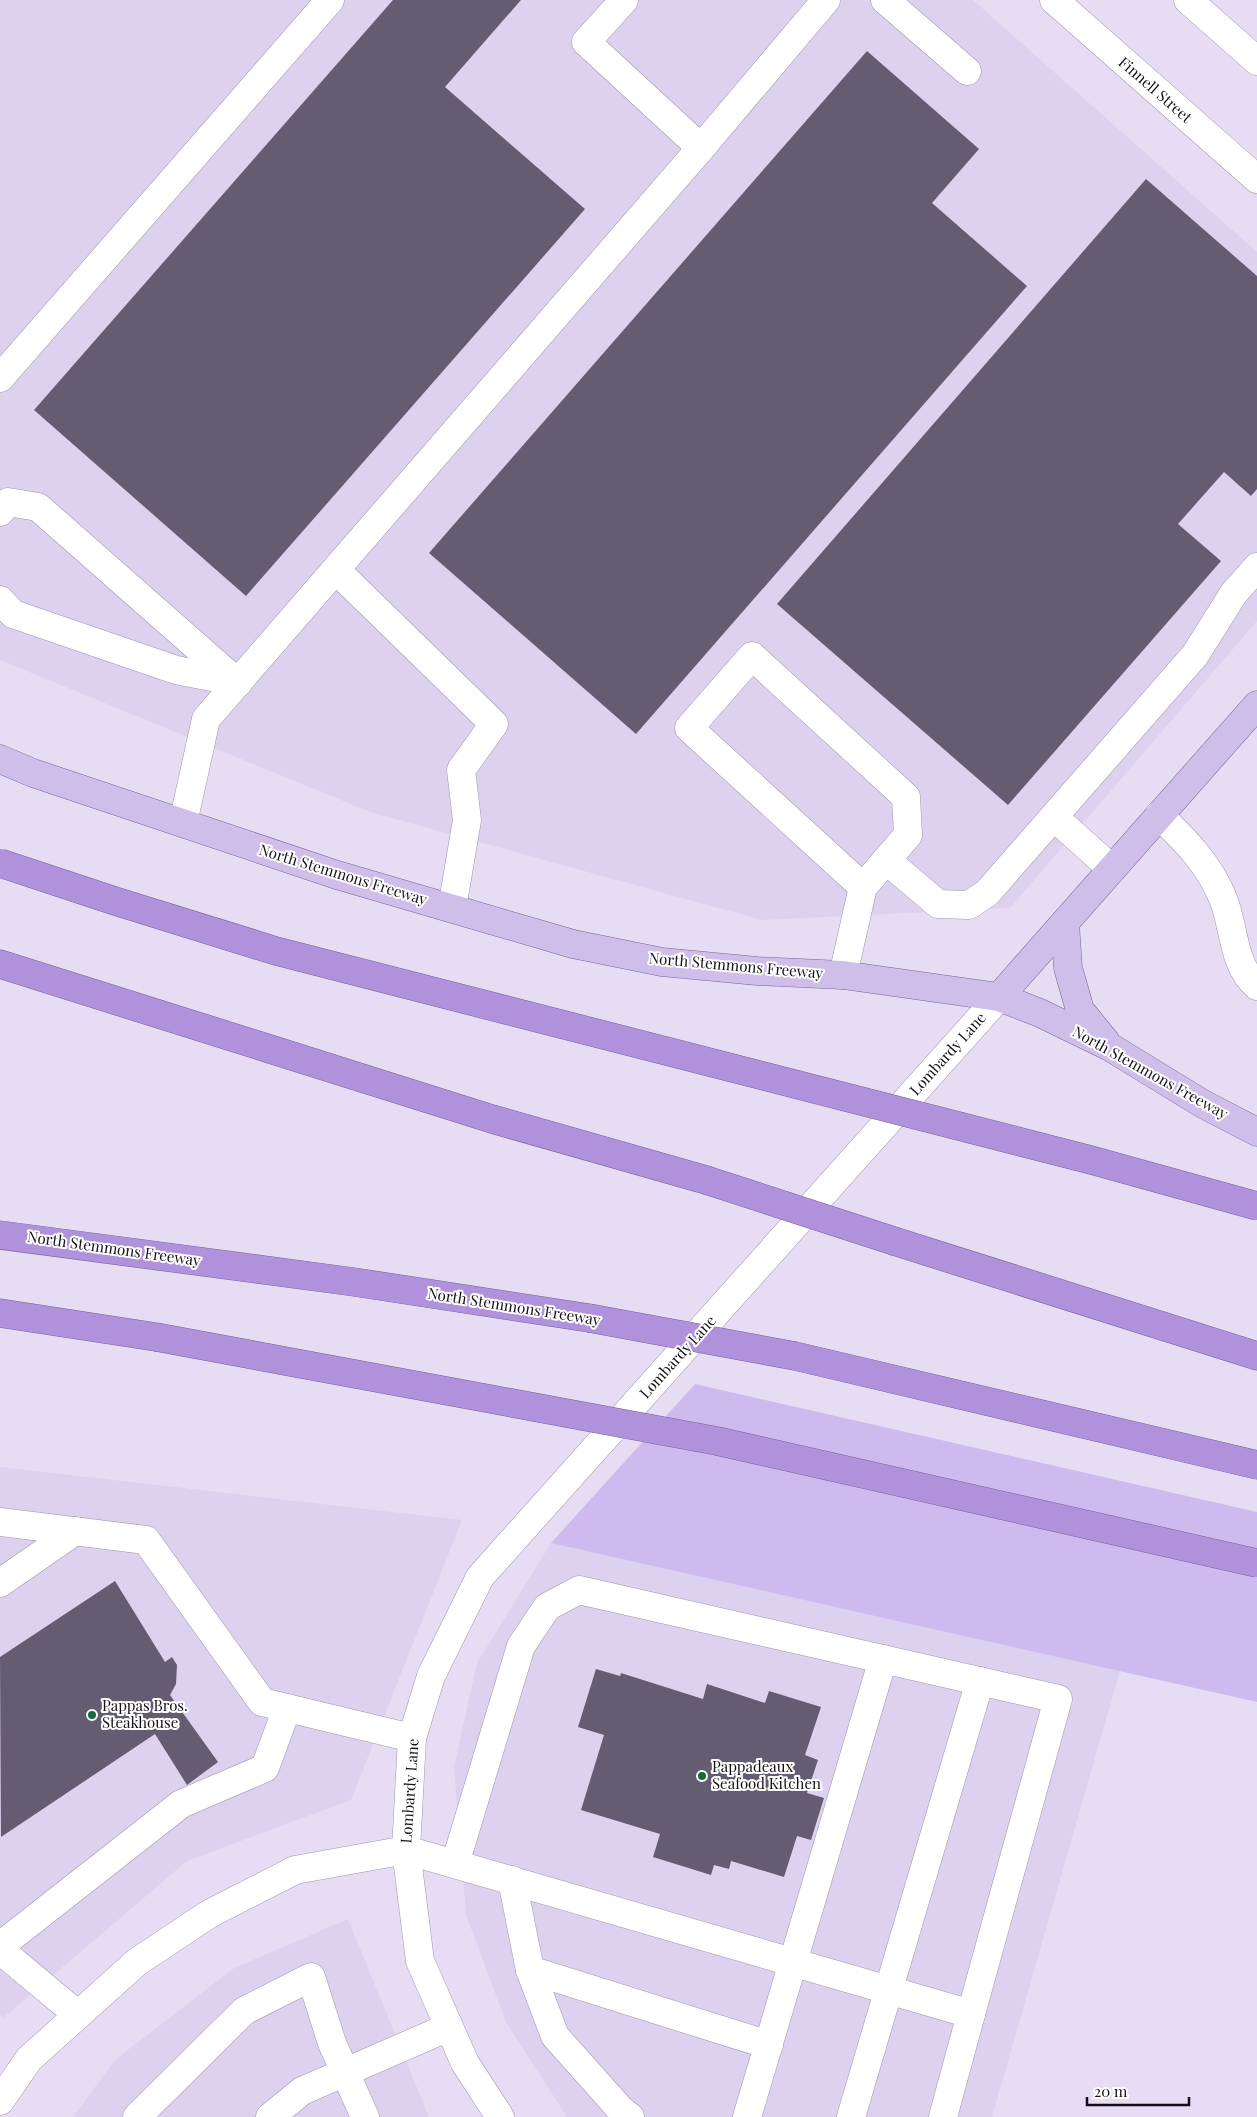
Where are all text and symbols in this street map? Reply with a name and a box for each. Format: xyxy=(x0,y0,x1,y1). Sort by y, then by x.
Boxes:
street label: Finnell Street xyxy=(1115,52,1197,127)
street label: North Stemmons Freeway xyxy=(257,839,430,909)
street label: North Stemmons Freeway xyxy=(648,947,824,983)
street label: Lombardy Lane xyxy=(905,1008,990,1099)
street label: North Stemmons Freeway xyxy=(1069,1021,1232,1123)
street label: North Stemmons Freeway xyxy=(26,1226,202,1270)
street label: North Stemmons Freeway xyxy=(426,1282,602,1330)
street label: Lombardy Lane xyxy=(635,1311,720,1402)
place label: Pappas Bros. Steakhouse xyxy=(102,1695,188,1732)
marker: Pappas Bros. Steakhouse xyxy=(86,1709,98,1721)
street label: Lombardy Lane xyxy=(395,1738,423,1844)
place label: Pappadeaux Seafood Kitchen xyxy=(712,1756,821,1793)
marker: Pappadeaux Seafood Kitchen xyxy=(696,1770,708,1782)
scale bar xyxy=(1087,2074,1190,2106)
text: 20 m xyxy=(1094,2081,1128,2101)

